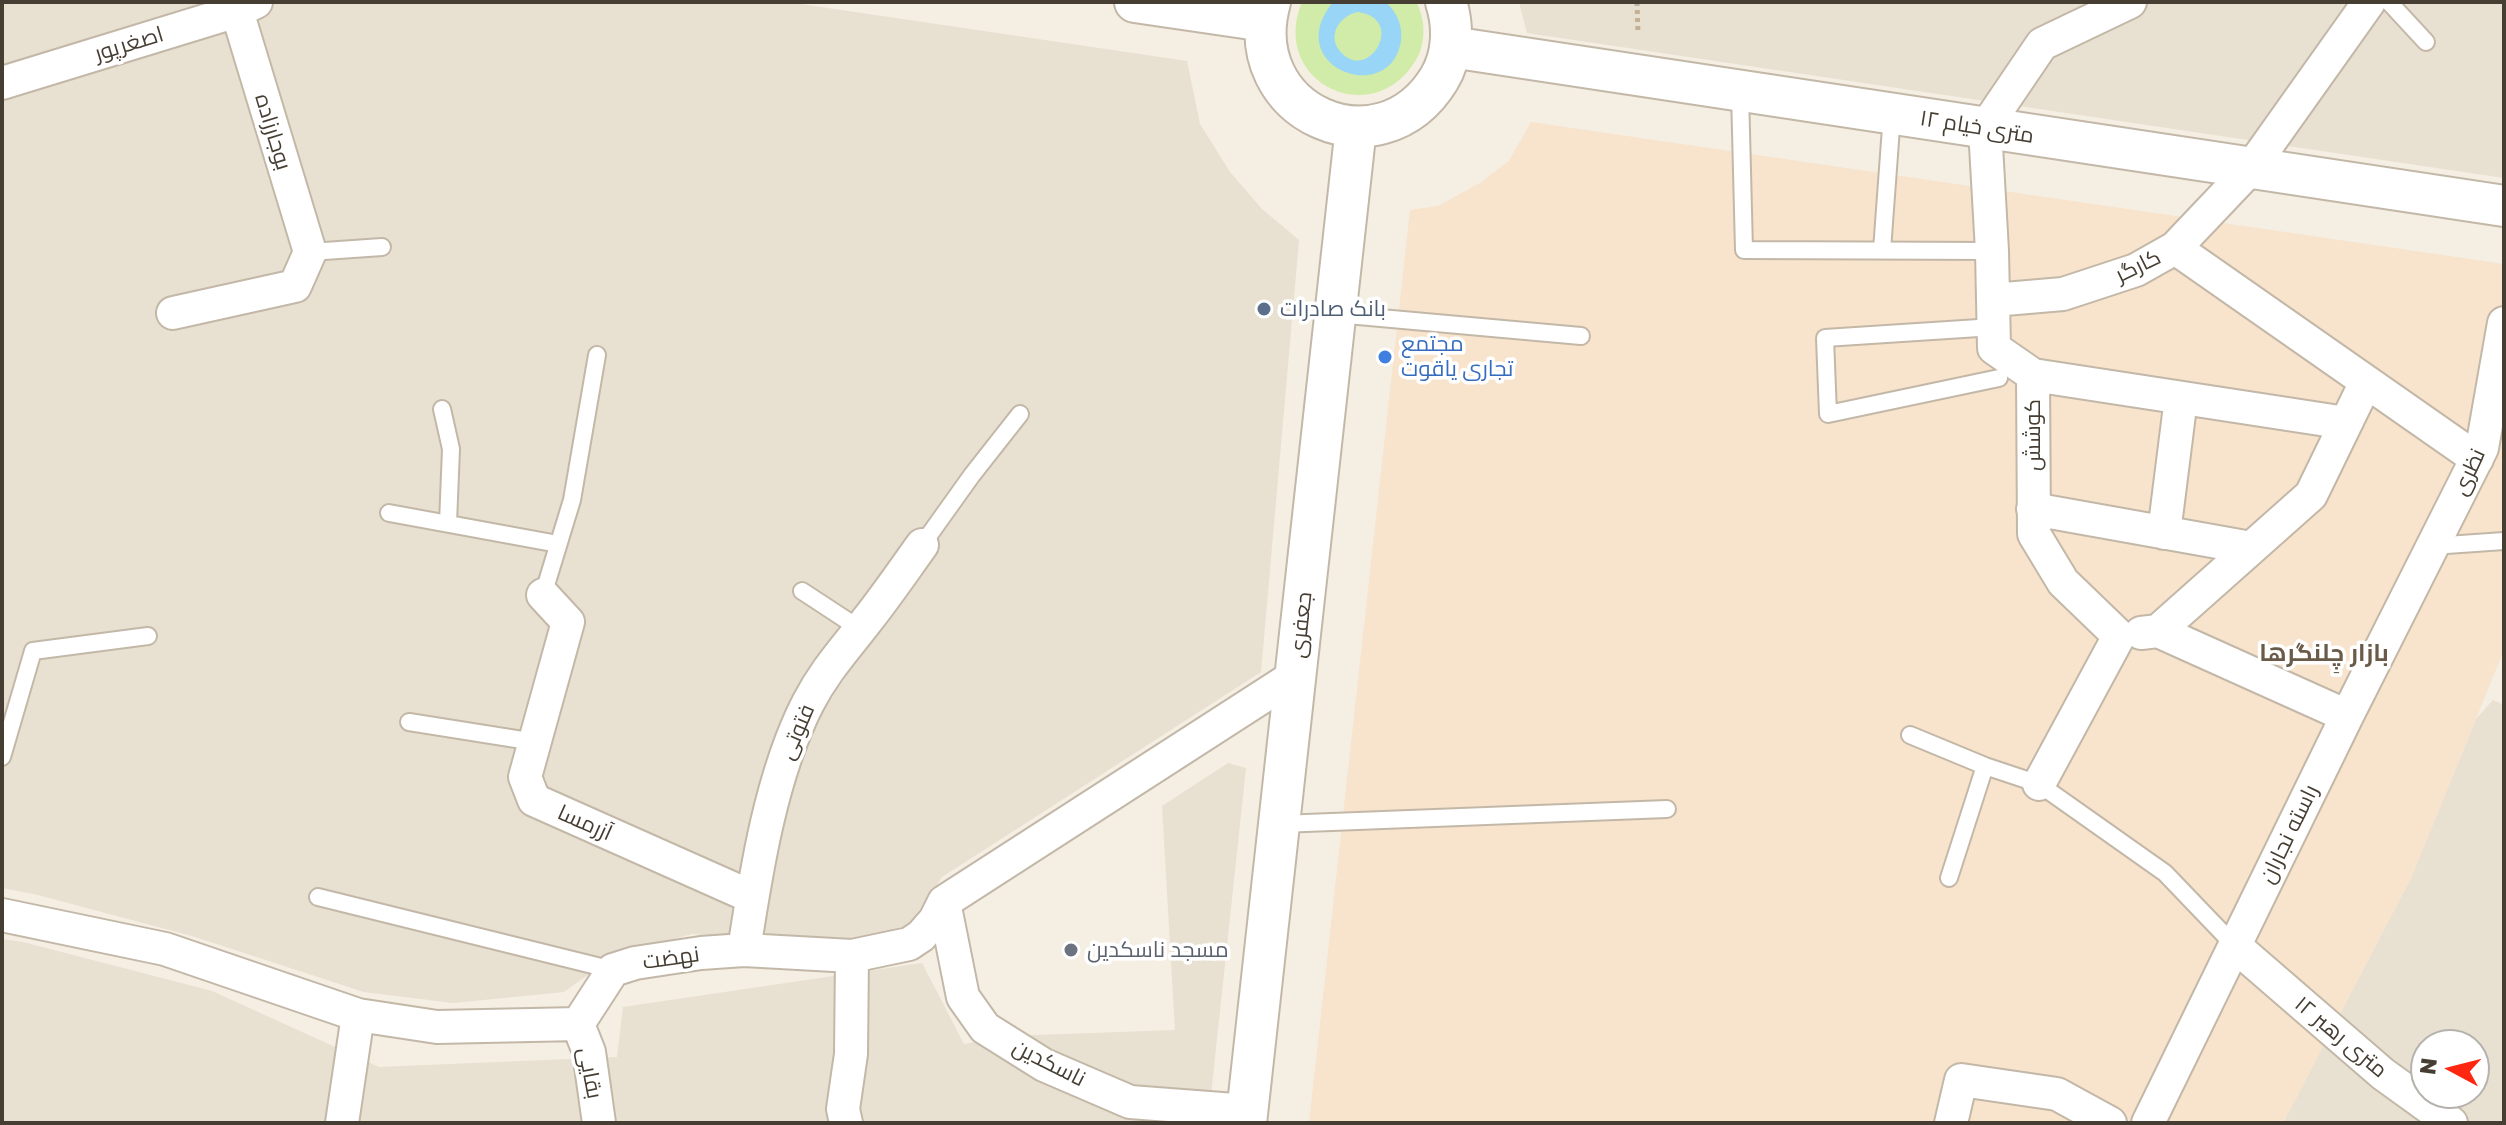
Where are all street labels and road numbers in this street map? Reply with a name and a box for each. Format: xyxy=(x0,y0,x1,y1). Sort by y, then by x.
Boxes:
street label: اصغرپور xyxy=(91,21,167,67)
street label: بوجارزاده xyxy=(249,91,297,173)
street label: ۱۲ متری خیام xyxy=(1918,105,2036,149)
street label: کارگر xyxy=(2111,244,2165,288)
street label: کوشش xyxy=(2020,399,2046,471)
street label: نظری xyxy=(2447,444,2491,500)
street label: جعفری xyxy=(1284,591,1318,659)
street label: فتوتی xyxy=(774,700,820,764)
street label: راسته نجاران xyxy=(2254,780,2324,888)
street label: آزرمسا xyxy=(554,799,616,847)
street label: نهضت xyxy=(641,941,701,975)
street label: ۱۲ متری رهبر xyxy=(2289,991,2393,1083)
street label: ناسکدین xyxy=(1008,1034,1090,1092)
street label: بقایی xyxy=(572,1045,608,1101)

